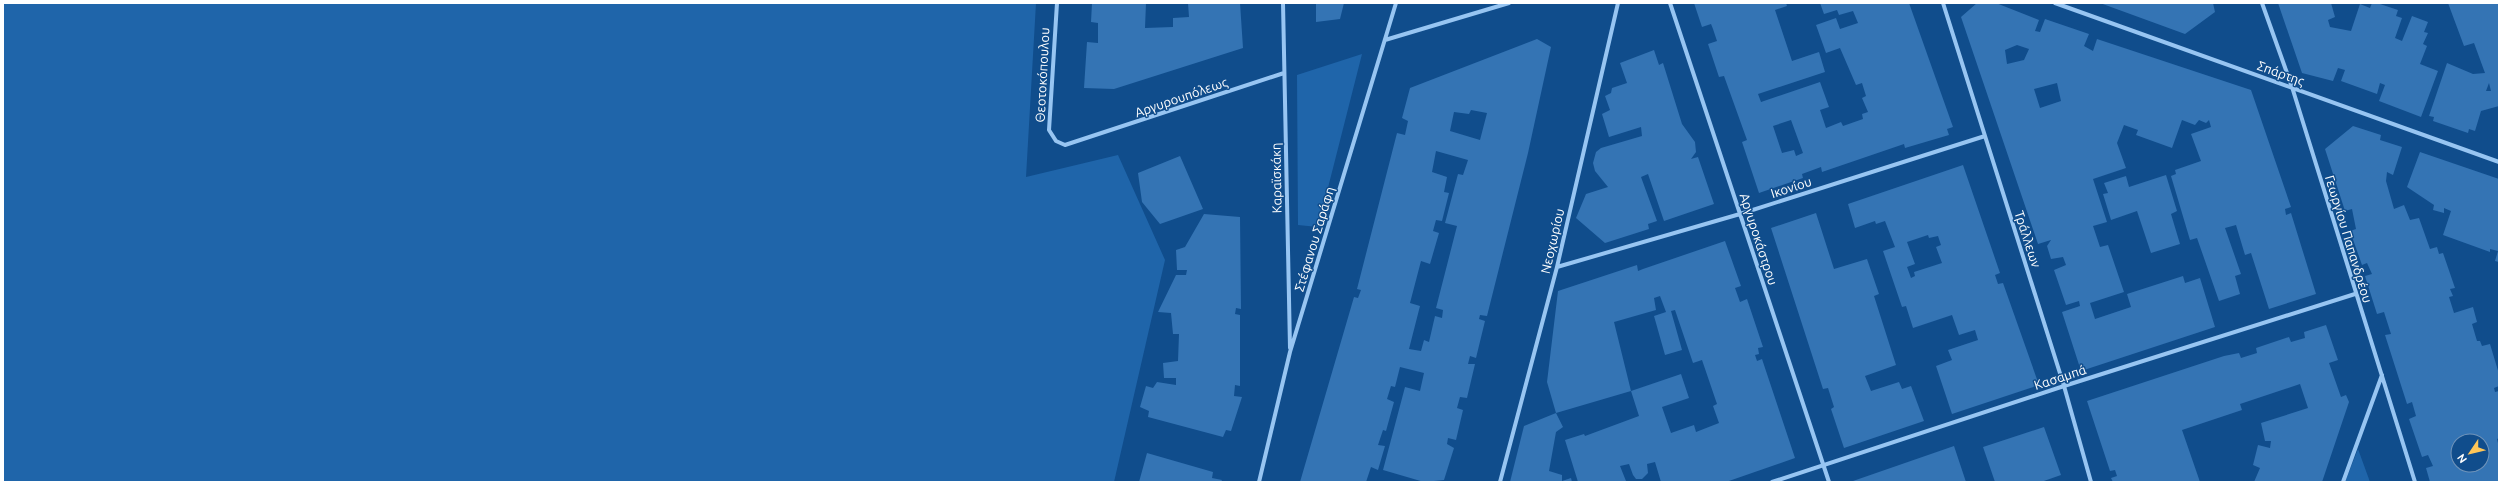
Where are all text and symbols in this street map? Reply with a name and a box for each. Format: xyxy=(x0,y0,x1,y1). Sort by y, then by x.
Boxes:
street label: Θεοτοκόπουλου xyxy=(1033,27,1051,123)
street label: Σπάρτης xyxy=(2255,58,2307,89)
street label: Αργυρουπόλεως xyxy=(1133,75,1230,120)
street label: Καραϊσκάκη xyxy=(1268,142,1284,214)
street label: Γεωργίου Παπανδρέου xyxy=(2323,173,2375,305)
street label: Ικονίου xyxy=(1769,174,1813,200)
street label: Στέφανου Σαράφη xyxy=(1291,185,1337,293)
street label: Αργυροκάστρου xyxy=(1738,191,1780,287)
street label: Νεοχωρίου xyxy=(1538,207,1566,275)
street label: Τράλλεων xyxy=(2012,209,2044,270)
street label: Κασαμπά xyxy=(2032,362,2088,392)
north arrow xyxy=(2450,433,2490,473)
text: N xyxy=(2455,452,2469,466)

